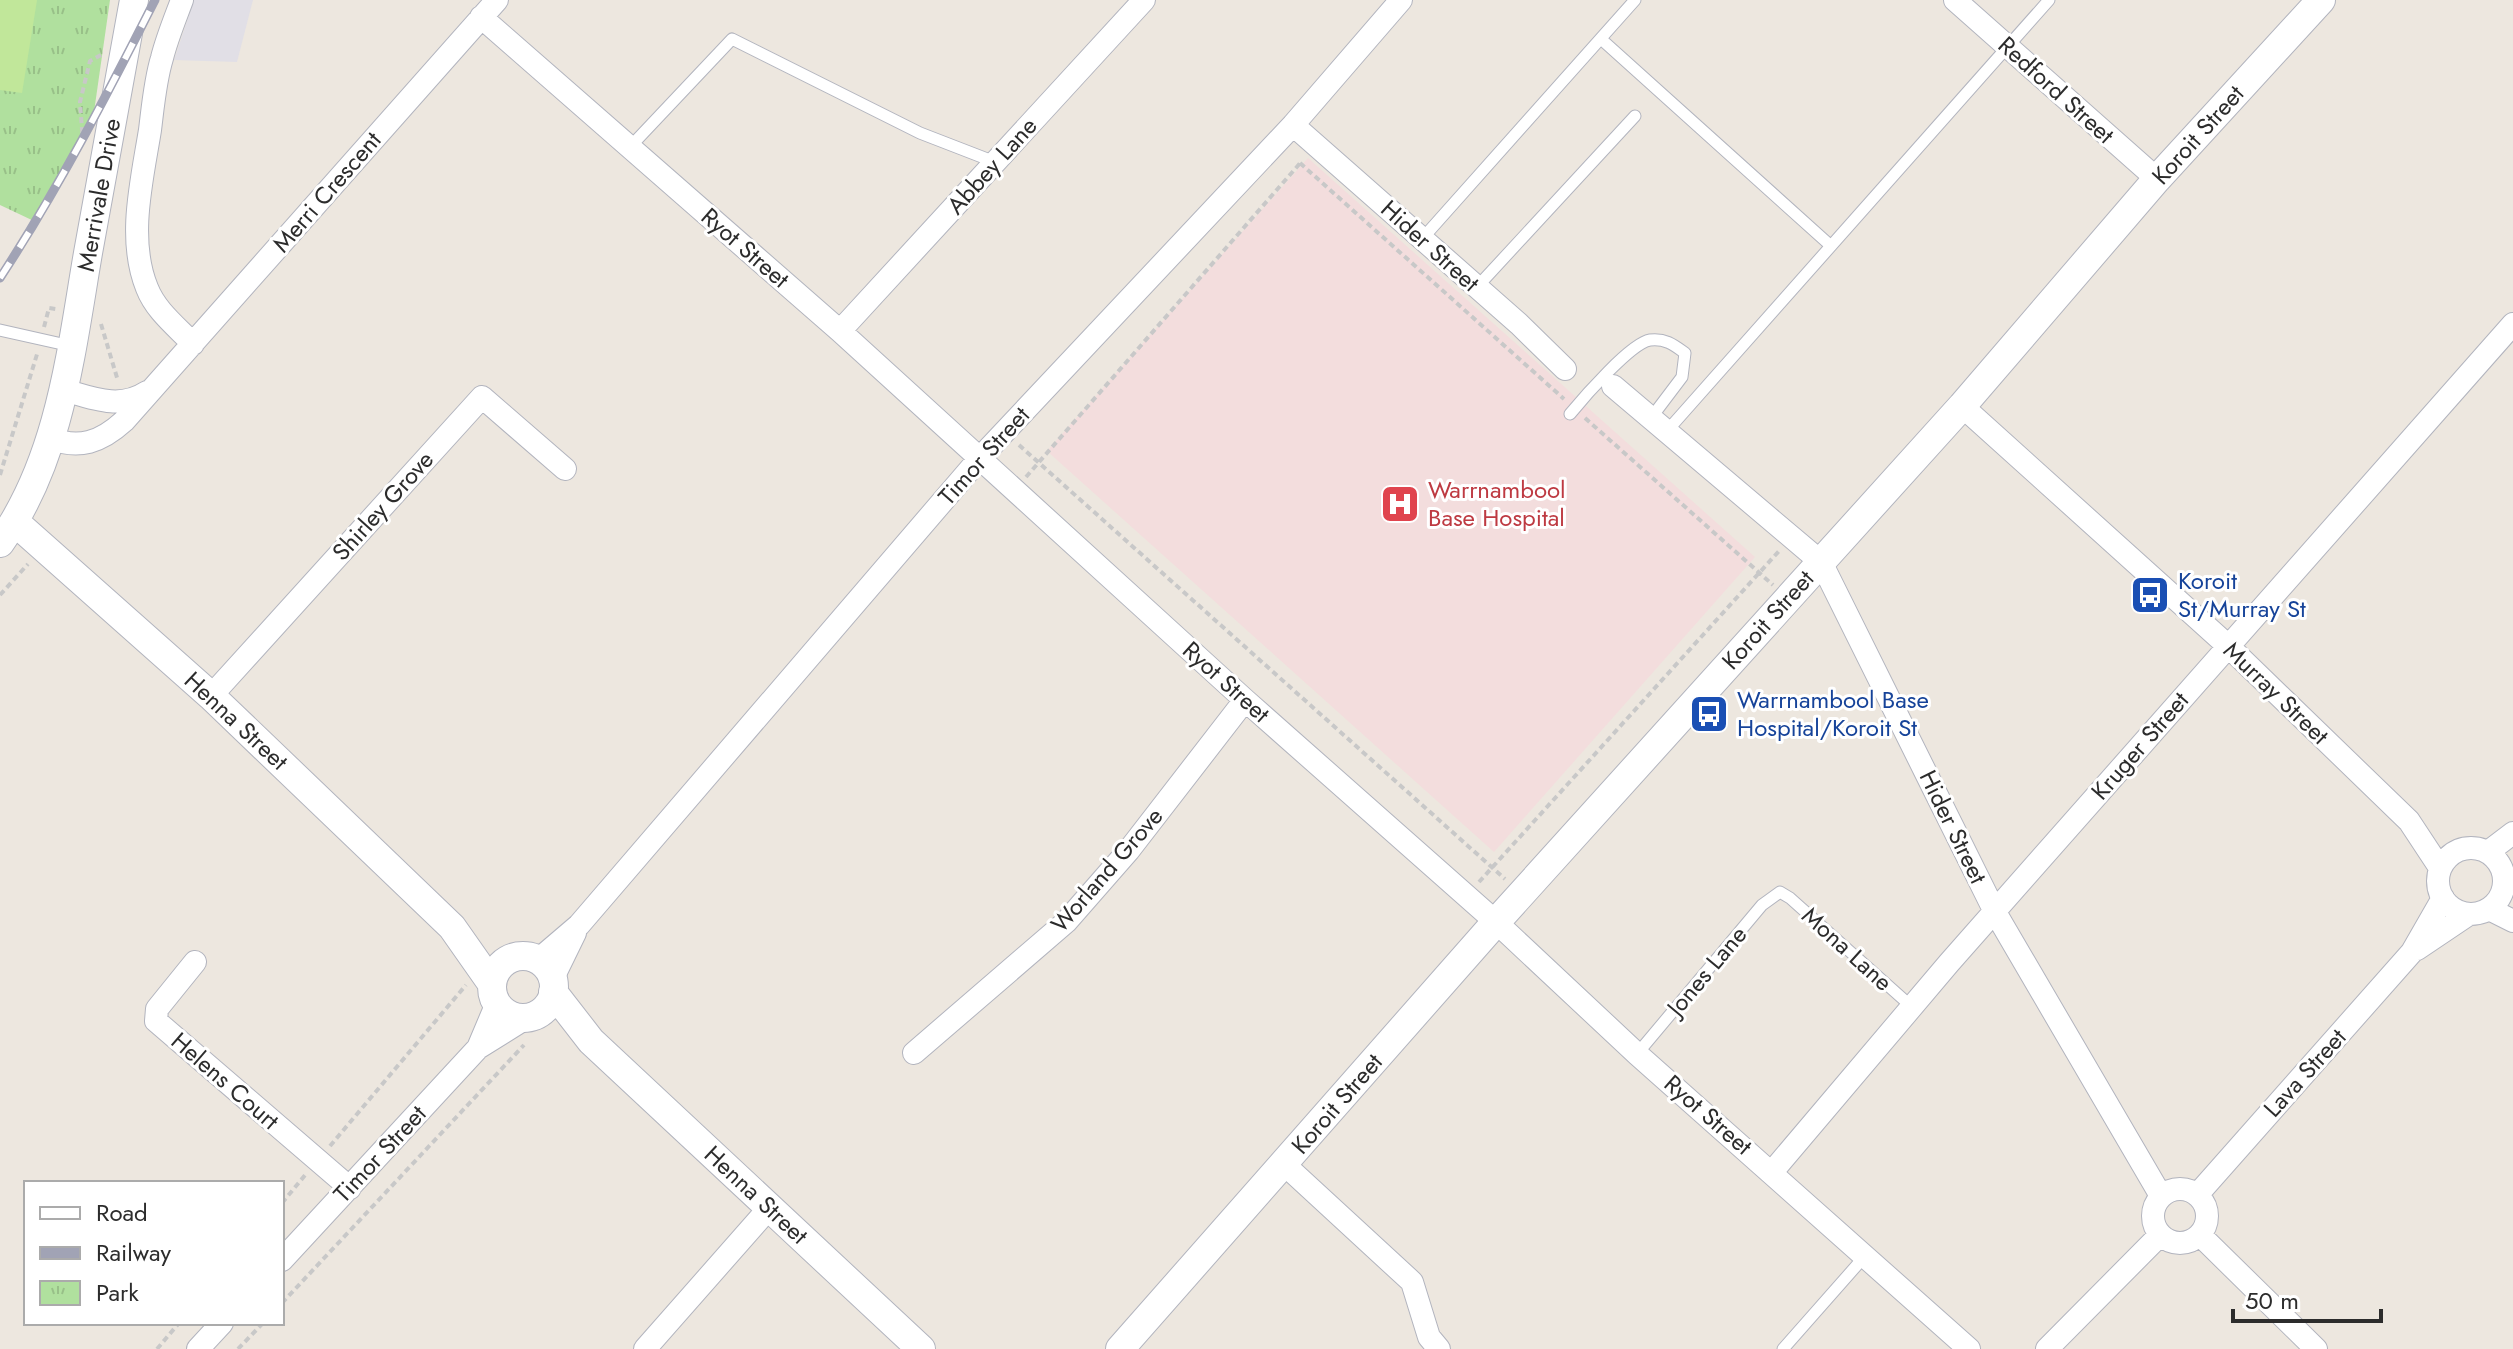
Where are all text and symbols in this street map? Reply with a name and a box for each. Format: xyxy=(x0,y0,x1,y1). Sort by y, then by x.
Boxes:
street label: Redford Street xyxy=(1990,28,2122,152)
street label: Koroit Street xyxy=(2143,77,2252,192)
street label: Abbey Lane xyxy=(938,109,1045,222)
street label: Merrivale Drive xyxy=(68,116,129,274)
street label: Merri Crescent xyxy=(264,123,389,260)
street label: Hider Street xyxy=(1373,192,1488,300)
street label: Ryot Street xyxy=(693,199,797,296)
street label: Timor Street xyxy=(930,398,1038,513)
street label: Shirley Grove xyxy=(324,443,442,568)
place label: Warrnambool Base Hospital xyxy=(1428,472,1566,535)
hospital icon: Warrnambool Base Hospital xyxy=(1379,483,1421,525)
street label: Koroit Street xyxy=(1713,562,1822,677)
place label: Koroit St/Murray St xyxy=(2178,563,2306,626)
bus stop icon: Koroit St/Murray St xyxy=(2129,574,2171,616)
street label: Ryot Street xyxy=(1175,633,1278,731)
street label: Murray Street xyxy=(2216,633,2337,752)
street label: Henna Street xyxy=(177,663,296,778)
place label: Warrnambool Base Hospital/Koroit St xyxy=(1737,682,1929,745)
street label: Kruger Street xyxy=(2083,684,2197,807)
bus stop icon: Warrnambool Base Hospital/Koroit St xyxy=(1688,693,1730,735)
street label: Hider Street xyxy=(1911,764,1996,890)
street label: Worland Grove xyxy=(1042,800,1171,940)
street label: Mona Lane xyxy=(1794,898,1900,999)
street label: Jones Lane xyxy=(1657,918,1755,1026)
street label: Lava Street xyxy=(2255,1020,2354,1125)
street label: Helens Court xyxy=(164,1024,287,1138)
street label: Koroit Street xyxy=(1283,1045,1390,1162)
street label: Ryot Street xyxy=(1656,1066,1760,1163)
street label: Timor Street xyxy=(325,1097,434,1210)
street label: Henna Street xyxy=(697,1137,816,1252)
legend xyxy=(24,1181,284,1325)
text: Road xyxy=(96,1195,148,1230)
text: Railway xyxy=(96,1235,171,1270)
scale bar xyxy=(2233,1273,2381,1323)
text: Park xyxy=(96,1275,139,1310)
text: 50 m xyxy=(2245,1283,2299,1318)

